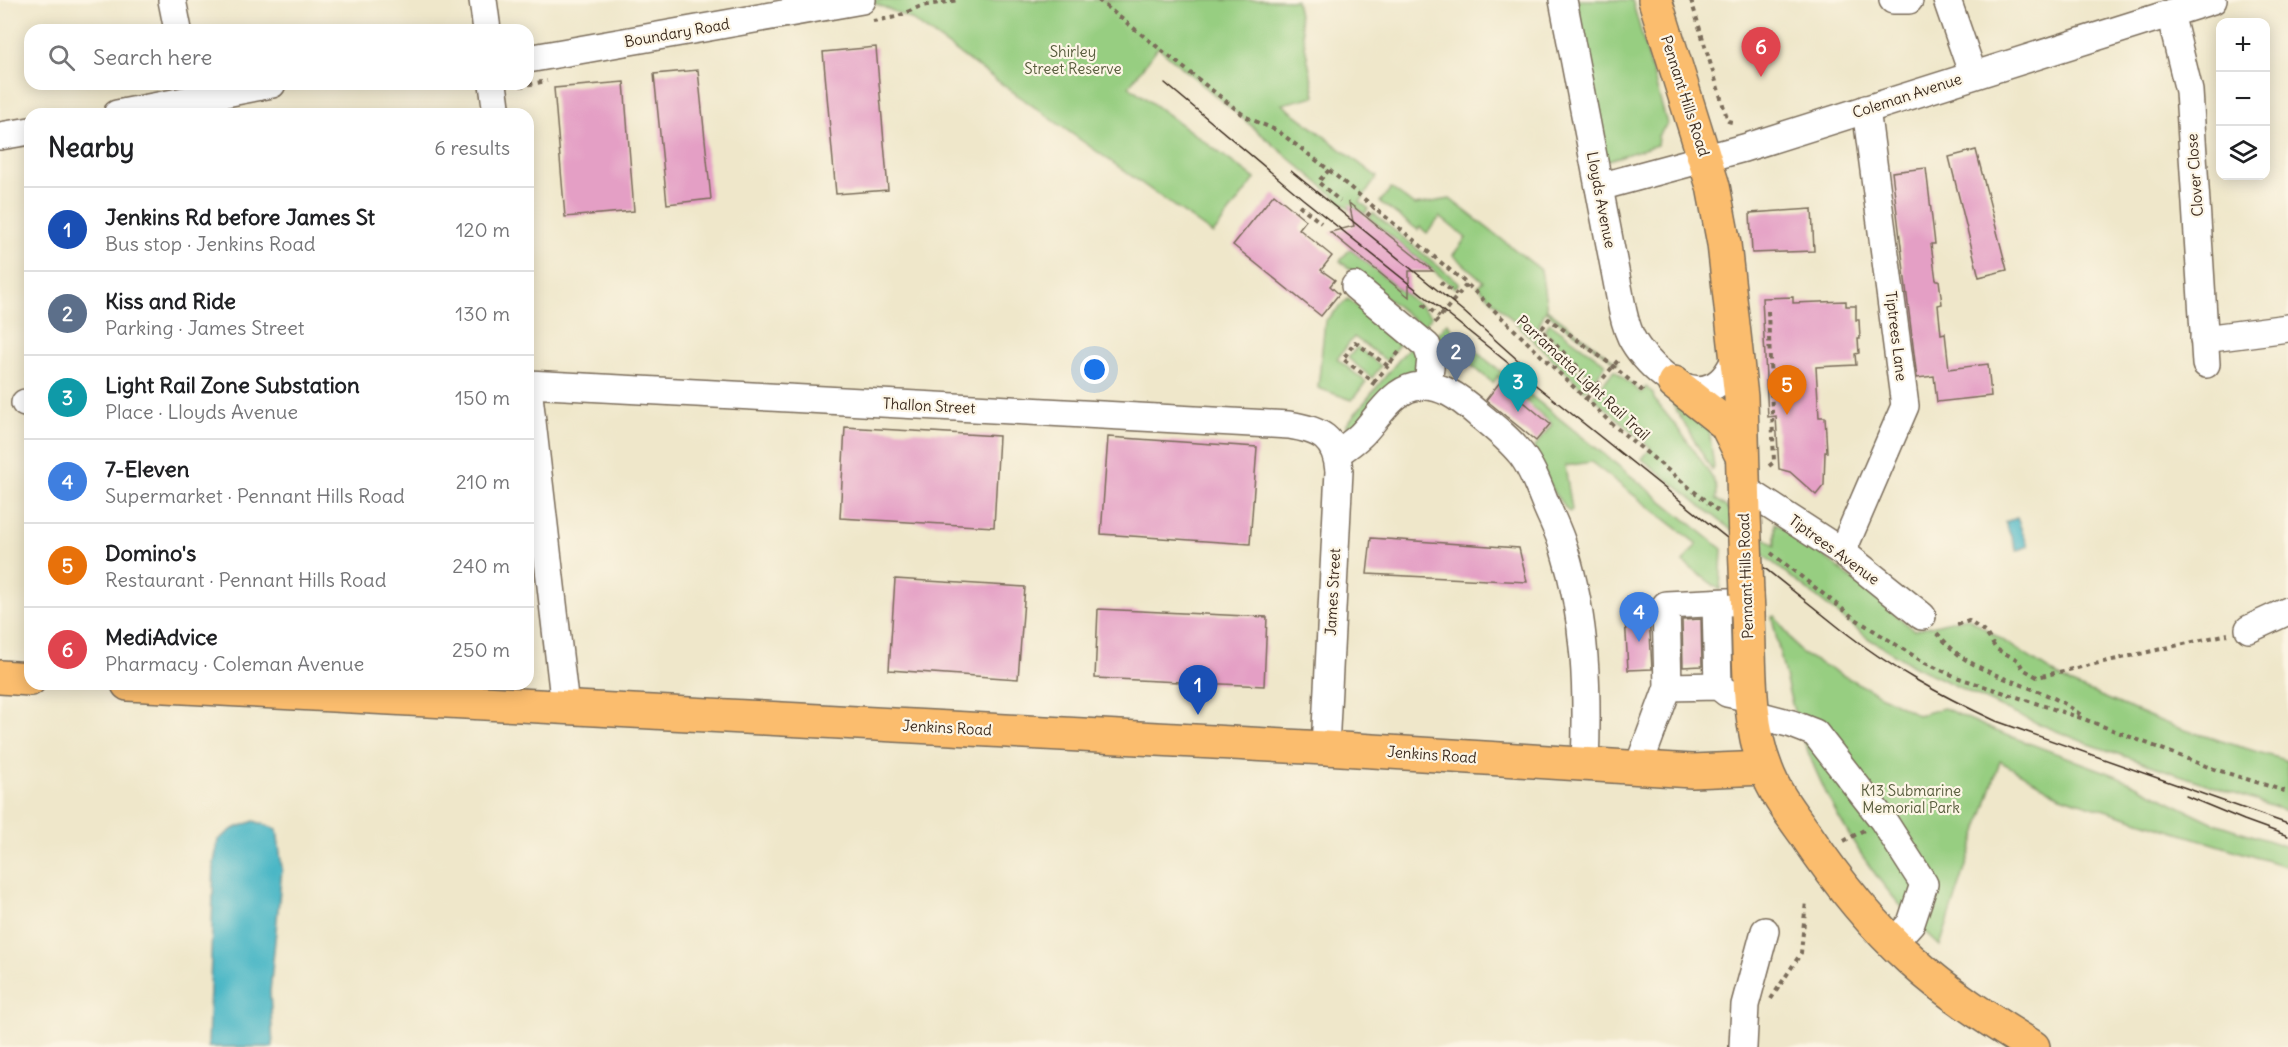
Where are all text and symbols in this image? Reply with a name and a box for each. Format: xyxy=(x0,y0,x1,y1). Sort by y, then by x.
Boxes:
street label: Boundary Road xyxy=(623,14,731,51)
map controls xyxy=(2216,18,2270,180)
button: + xyxy=(2216,18,2270,72)
search box xyxy=(24,24,534,90)
pin: 6 xyxy=(1742,28,1780,77)
street label: Pennant Hills Road xyxy=(1657,33,1714,159)
icon: search xyxy=(45,41,78,74)
park label: Shirley Street Reserve xyxy=(1024,42,1122,78)
text: Search here xyxy=(93,43,212,71)
street label: Coleman Avenue xyxy=(1850,69,1964,122)
button: − xyxy=(2216,72,2270,126)
button: layers xyxy=(2216,126,2270,180)
text: Nearby xyxy=(48,131,134,164)
street label: Clover Close xyxy=(2182,133,2207,217)
text: 6 results xyxy=(434,135,510,160)
street label: Lloyds Avenue xyxy=(1583,150,1620,250)
text: Jenkins Rd before James St xyxy=(105,203,375,231)
text: 1 xyxy=(64,217,71,242)
text: 120 m xyxy=(456,217,510,242)
text: Bus stop · Jenkins Road xyxy=(105,231,316,256)
text: Kiss and Ride xyxy=(105,287,236,315)
street label: Tiptrees Lane xyxy=(1882,290,1911,382)
text: 2 xyxy=(62,301,73,326)
text: 130 m xyxy=(455,301,510,326)
street label: Parramatta Light Rail Trail xyxy=(1513,311,1654,444)
text: Parking · James Street xyxy=(105,315,305,340)
pin: 2 xyxy=(1436,332,1476,382)
your location xyxy=(1080,355,1109,384)
pin: 3 xyxy=(1498,362,1538,412)
pin: 5 xyxy=(1768,366,1806,415)
text: Light Rail Zone Substation xyxy=(105,371,360,399)
text: 3 xyxy=(62,385,73,410)
text: 150 m xyxy=(455,385,510,410)
street label: Thallon Street xyxy=(882,394,976,417)
text: Place · Lloyds Avenue xyxy=(105,399,298,424)
text: 7-Eleven xyxy=(105,455,189,483)
text: 4 xyxy=(62,469,73,494)
text: 210 m xyxy=(456,469,510,494)
text: Supermarket · Pennant Hills Road xyxy=(105,483,405,508)
street label: Tiptrees Avenue xyxy=(1785,510,1883,589)
street label: Pennant Hills Road xyxy=(1734,513,1757,639)
text: Domino's xyxy=(105,539,196,567)
street label: James Street xyxy=(1321,548,1344,636)
text: 5 xyxy=(62,553,73,578)
text: 240 m xyxy=(452,553,510,578)
text: Restaurant · Pennant Hills Road xyxy=(105,567,386,592)
pin: 4 xyxy=(1620,592,1658,642)
text: MediAdvice xyxy=(105,623,218,651)
text: 6 xyxy=(62,637,73,662)
text: 250 m xyxy=(452,637,510,662)
text: Pharmacy · Coleman Avenue xyxy=(105,651,364,676)
pin: 1 xyxy=(1178,666,1218,715)
street label: Jenkins Road xyxy=(902,716,992,739)
street label: Jenkins Road xyxy=(1387,742,1478,767)
park label: K13 Submarine Memorial Park xyxy=(1861,781,1961,817)

